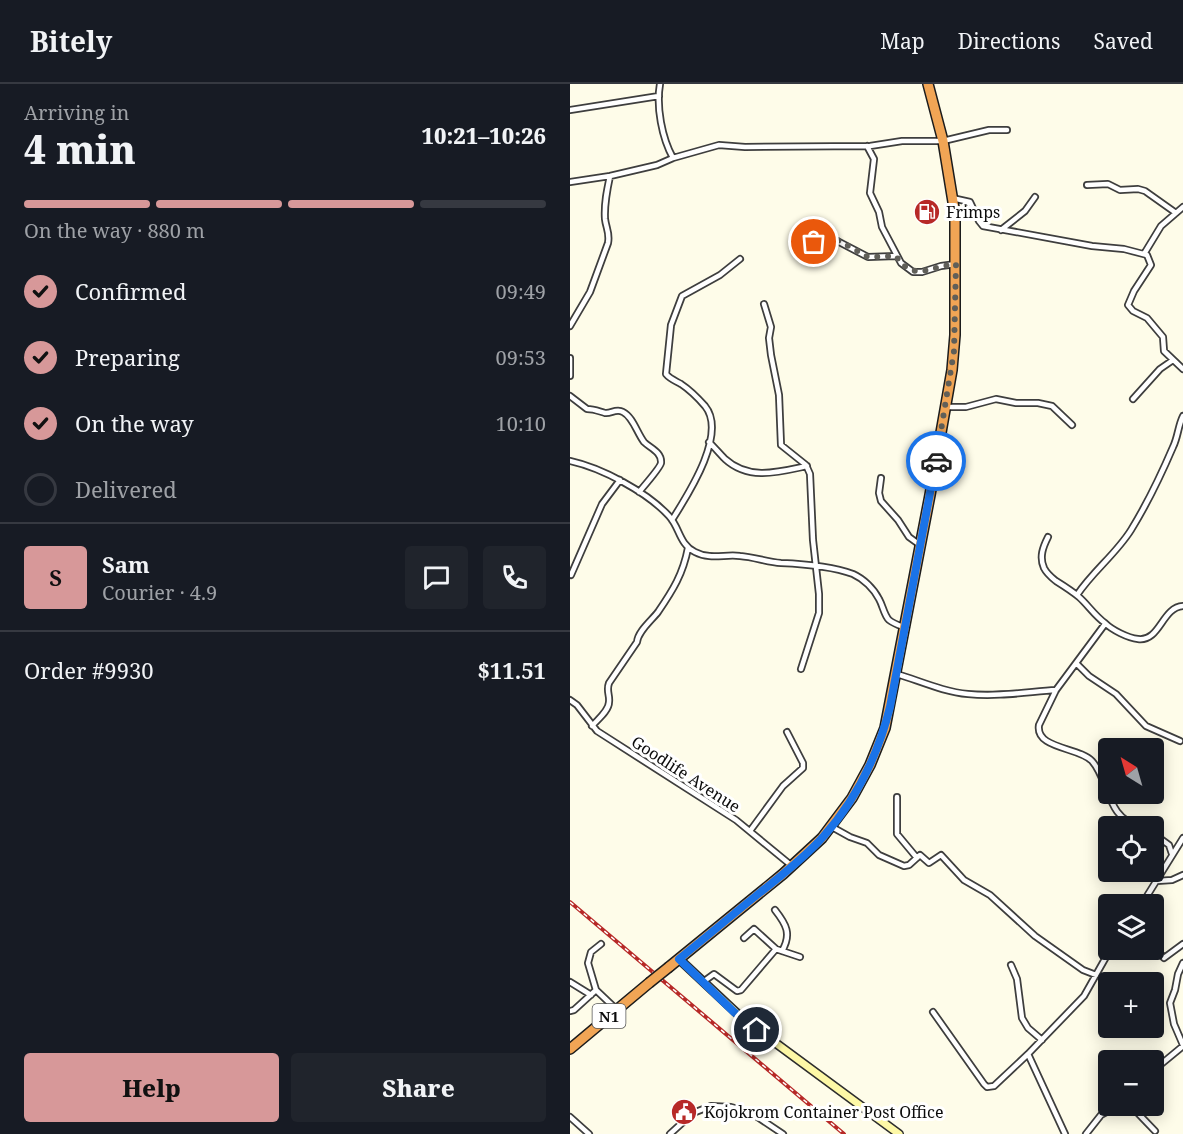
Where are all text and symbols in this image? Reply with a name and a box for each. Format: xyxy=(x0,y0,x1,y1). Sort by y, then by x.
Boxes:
text: Bitely xyxy=(30,22,112,60)
text: Map xyxy=(880,27,925,55)
text: Directions xyxy=(958,27,1060,55)
text: Saved xyxy=(1093,27,1153,55)
text: Arriving in xyxy=(24,99,129,126)
text: 10:21–10:26 xyxy=(422,120,546,150)
text: 4 min xyxy=(24,122,136,175)
fuel station icon: Frimps xyxy=(912,197,942,227)
place label: Frimps xyxy=(946,201,1000,223)
pin xyxy=(788,216,839,267)
text: On the way · 880 m xyxy=(24,217,205,244)
icon: bag xyxy=(797,225,830,258)
icon: check xyxy=(24,275,57,308)
text: Confirmed xyxy=(75,276,186,306)
text: 09:49 xyxy=(496,278,546,305)
icon: check xyxy=(24,341,57,374)
text: Preparing xyxy=(75,342,180,372)
text: 09:53 xyxy=(496,344,546,371)
icon: check xyxy=(24,407,57,440)
text: On the way xyxy=(75,408,194,438)
text: 10:10 xyxy=(496,410,546,437)
courier xyxy=(906,431,966,491)
icon: car xyxy=(920,445,953,478)
text: Delivered xyxy=(75,474,177,504)
button: chat xyxy=(405,546,468,609)
button: phone xyxy=(483,546,546,609)
text: Sam xyxy=(102,549,150,579)
text: S xyxy=(49,562,62,592)
text: Courier · 4.9 xyxy=(102,579,217,606)
text: Order #9930 xyxy=(24,655,154,685)
text: $11.51 xyxy=(477,655,546,685)
street label: Goodlife Avenue xyxy=(627,731,745,817)
north arrow xyxy=(1098,738,1164,804)
map controls xyxy=(1098,738,1164,1116)
button: locate xyxy=(1098,816,1164,882)
button: layers xyxy=(1098,894,1164,960)
button: + xyxy=(1098,972,1164,1038)
road number: N1 xyxy=(592,1004,626,1028)
pin xyxy=(731,1004,782,1055)
icon: home xyxy=(740,1013,773,1046)
button: − xyxy=(1098,1050,1164,1116)
button: Help xyxy=(24,1053,279,1122)
button: Share xyxy=(291,1053,546,1122)
public building icon: Kojokrom Container Post Office xyxy=(669,1097,699,1127)
place label: Kojokrom Container Post Office xyxy=(704,1101,944,1123)

